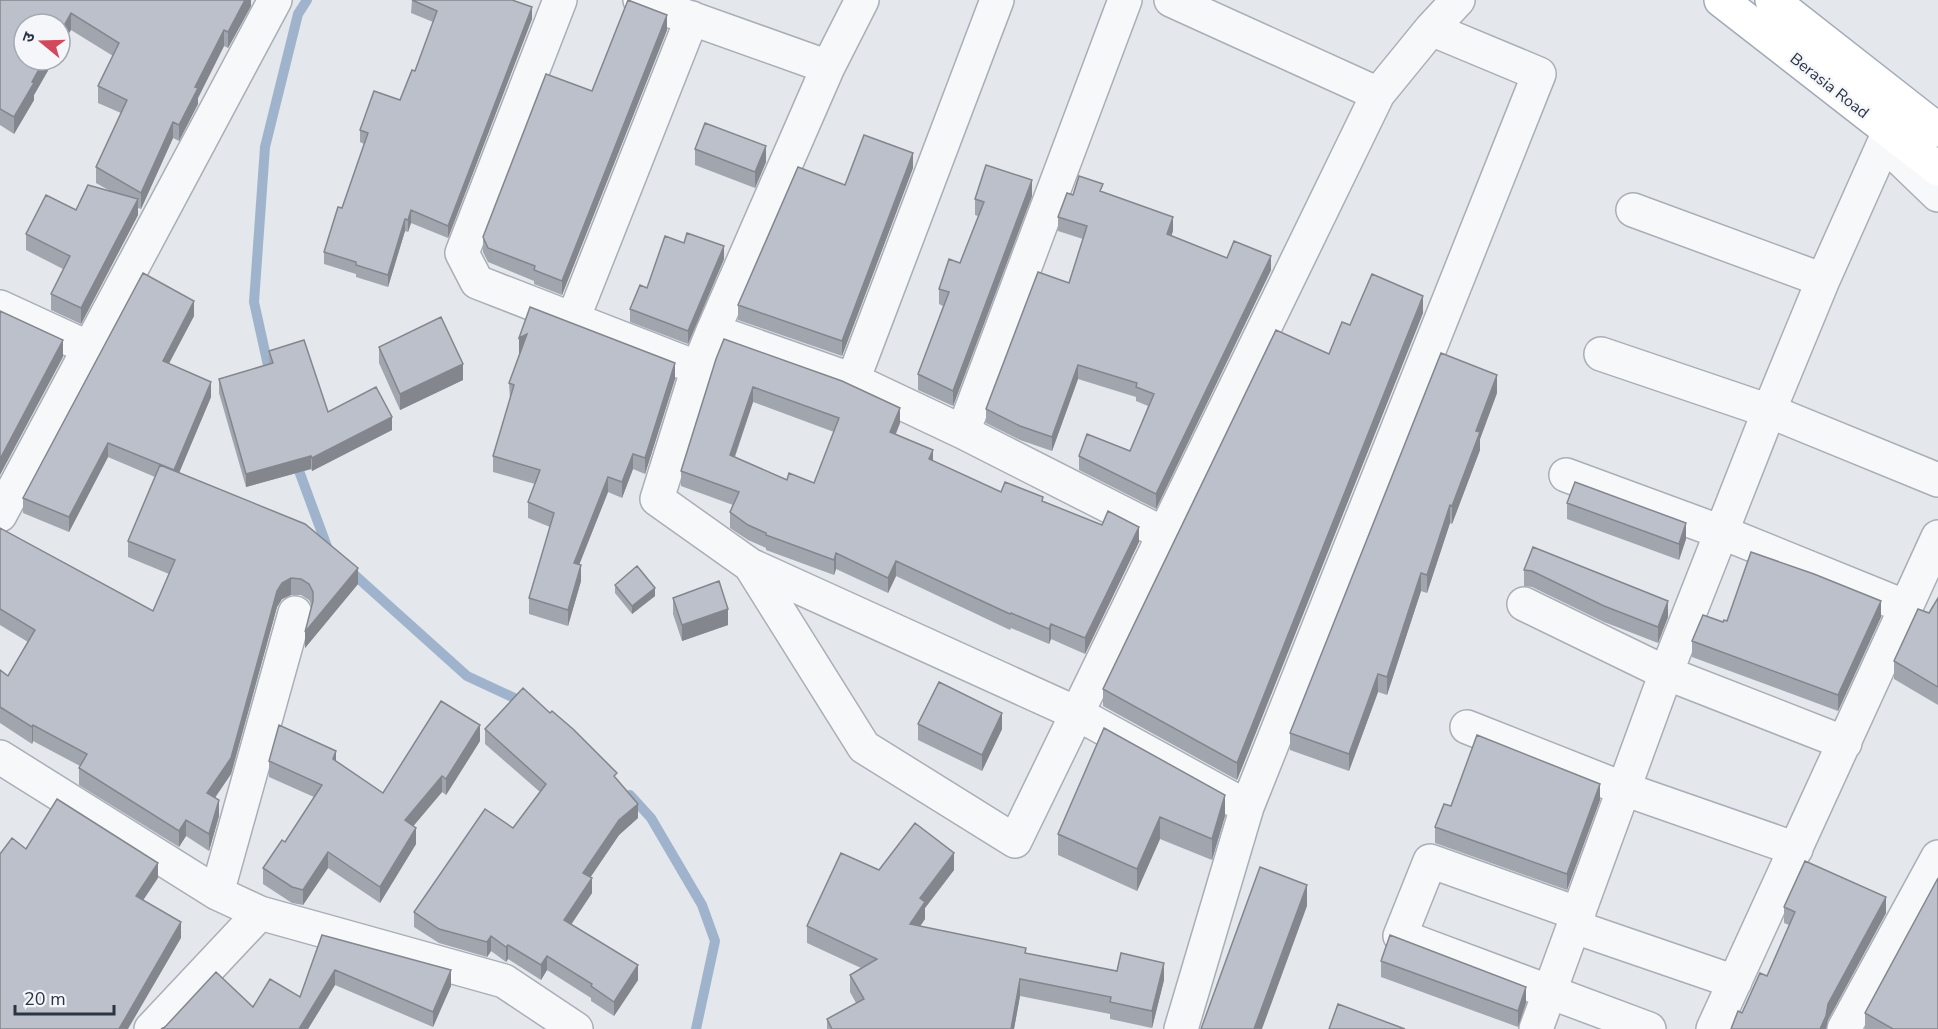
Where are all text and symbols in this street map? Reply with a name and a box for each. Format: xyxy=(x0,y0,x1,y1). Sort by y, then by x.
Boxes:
north arrow xyxy=(12,12,72,72)
text: उ xyxy=(17,29,41,45)
street label: Berasia Road xyxy=(1785,48,1873,124)
scale bar xyxy=(15,978,114,1016)
text: 20 m xyxy=(24,987,66,1011)

